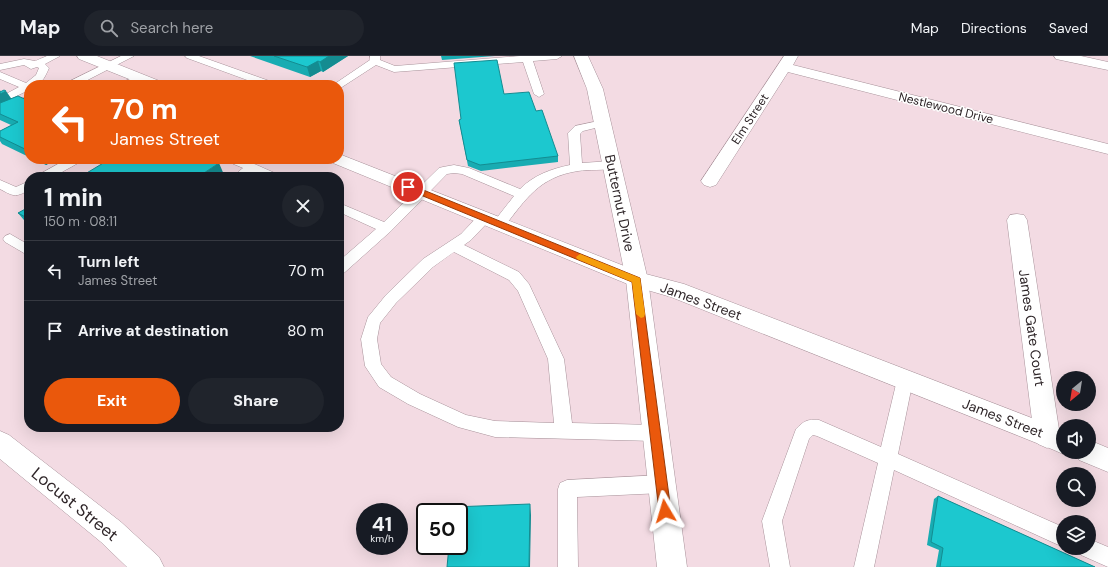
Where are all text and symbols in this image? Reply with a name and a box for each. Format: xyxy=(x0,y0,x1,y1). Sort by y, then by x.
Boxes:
search box xyxy=(84,10,364,46)
text: Map xyxy=(20,15,60,40)
icon: search xyxy=(98,17,120,39)
text: Search here xyxy=(130,18,213,38)
text: Map xyxy=(911,19,939,37)
text: Directions xyxy=(961,19,1027,37)
text: Saved xyxy=(1049,19,1088,37)
street label: Nestlewood Drive xyxy=(897,88,995,128)
street label: Elm Street xyxy=(728,90,772,147)
text: 70 m xyxy=(110,91,178,128)
icon: left xyxy=(44,96,96,148)
text: James Street xyxy=(110,127,220,151)
street label: Butternut Drive xyxy=(601,153,639,253)
pin xyxy=(391,170,425,204)
icon: arrive xyxy=(397,176,419,198)
text: 1 min xyxy=(44,182,103,213)
button: close xyxy=(282,185,324,227)
text: 150 m · 08:11 xyxy=(44,213,117,230)
text: Turn left xyxy=(78,252,139,272)
icon: left xyxy=(44,260,66,282)
text: 70 m xyxy=(289,261,324,281)
street label: James Gate Court xyxy=(1015,268,1049,388)
text: James Street xyxy=(78,272,157,289)
street label: James Street xyxy=(658,278,744,324)
icon: arrive xyxy=(44,320,66,342)
text: Arrive at destination xyxy=(78,321,229,341)
text: 80 m xyxy=(287,321,324,341)
north arrow xyxy=(1056,371,1096,411)
map controls xyxy=(1056,371,1096,555)
button: Exit xyxy=(44,378,180,424)
button: Share xyxy=(188,378,324,424)
street label: James Street xyxy=(960,394,1046,442)
button: sound xyxy=(1056,419,1096,459)
street label: Locust Street xyxy=(27,462,123,546)
button: search xyxy=(1056,467,1096,507)
position arrow xyxy=(644,490,686,532)
speed limit sign: 50 xyxy=(416,503,468,555)
text: 41 xyxy=(372,511,392,537)
button: layers xyxy=(1056,515,1096,555)
text: km/h xyxy=(370,532,394,545)

